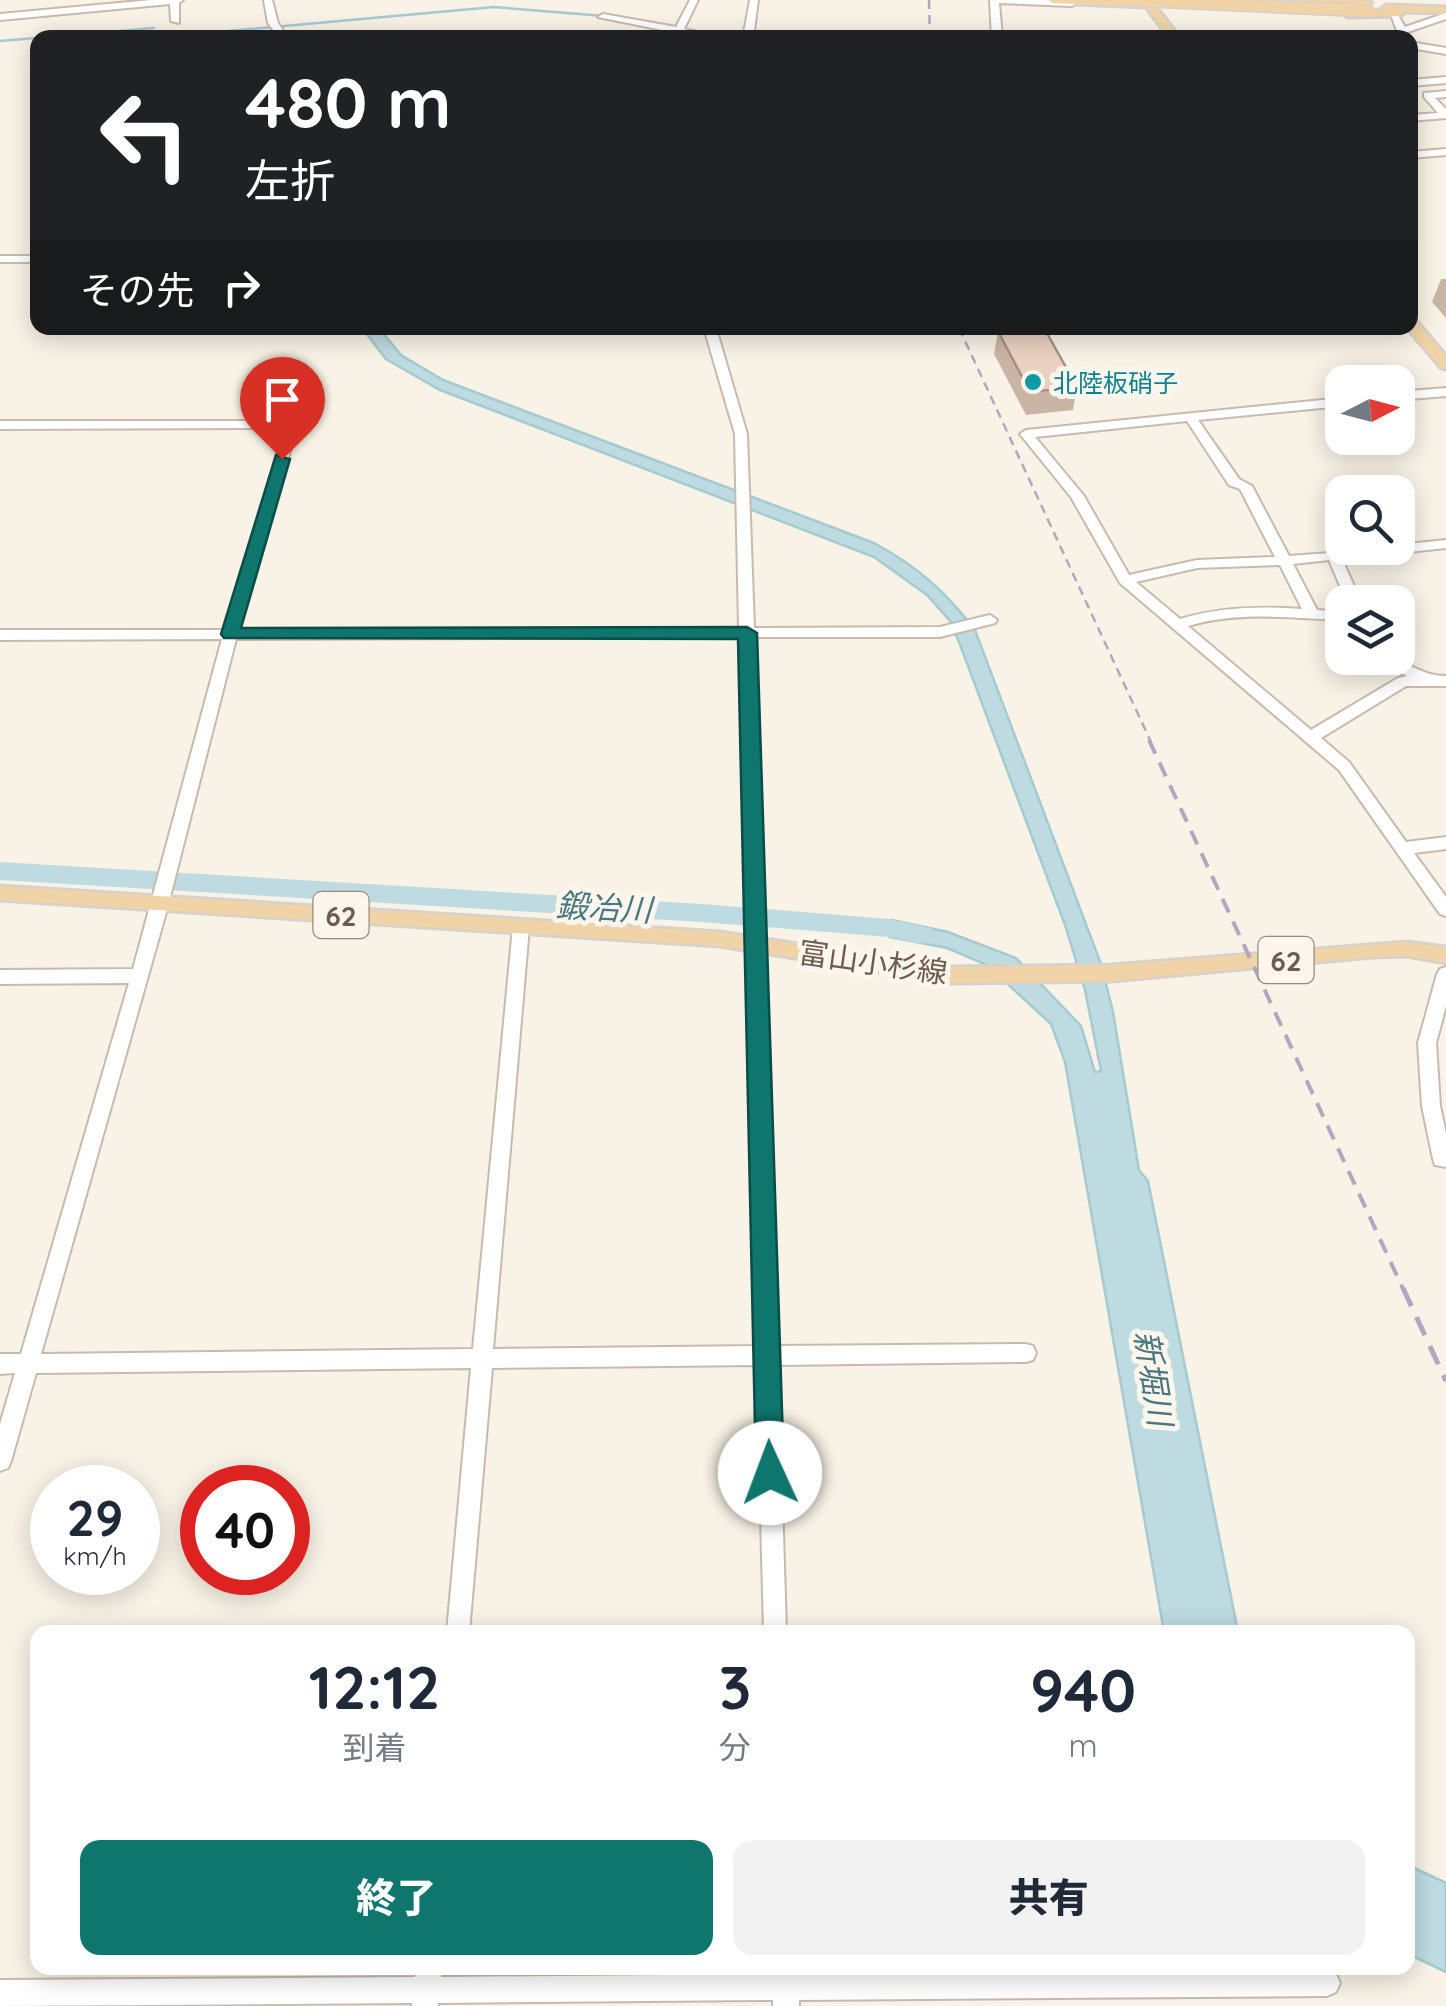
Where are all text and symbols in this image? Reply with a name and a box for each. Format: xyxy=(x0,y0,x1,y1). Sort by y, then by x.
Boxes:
text: 480 m xyxy=(245,58,452,146)
icon: left xyxy=(80,70,210,200)
text: 左折 xyxy=(245,152,335,208)
icon: right xyxy=(214,260,269,315)
text: その先 xyxy=(80,266,194,314)
pin xyxy=(240,357,325,460)
north arrow xyxy=(1325,365,1415,455)
map controls xyxy=(1325,365,1415,675)
place label: 北陸板硝子 xyxy=(1053,367,1178,398)
marker: 北陸板硝子 xyxy=(1022,371,1044,393)
icon: arrive xyxy=(255,372,310,427)
button: search xyxy=(1325,475,1415,565)
button: layers xyxy=(1325,585,1415,675)
water label: 鍛冶川 xyxy=(555,885,656,930)
road number: 62 xyxy=(314,892,368,938)
street label: 富山小杉線 xyxy=(796,933,950,991)
road number: 62 xyxy=(1258,937,1314,983)
water label: 新堀川 xyxy=(1127,1327,1182,1431)
position arrow xyxy=(718,1421,822,1525)
speed limit sign: 40 xyxy=(180,1465,310,1595)
text: 29 xyxy=(67,1486,123,1549)
text: km/h xyxy=(63,1540,127,1571)
text: 12:12 xyxy=(309,1649,440,1724)
text: 3 xyxy=(719,1649,751,1724)
text: 940 xyxy=(1030,1652,1136,1727)
text: m xyxy=(1068,1725,1098,1765)
text: 到着 xyxy=(342,1727,406,1767)
text: 分 xyxy=(719,1727,751,1767)
button: 終了 xyxy=(80,1840,713,1955)
button: 共有 xyxy=(733,1840,1365,1955)

